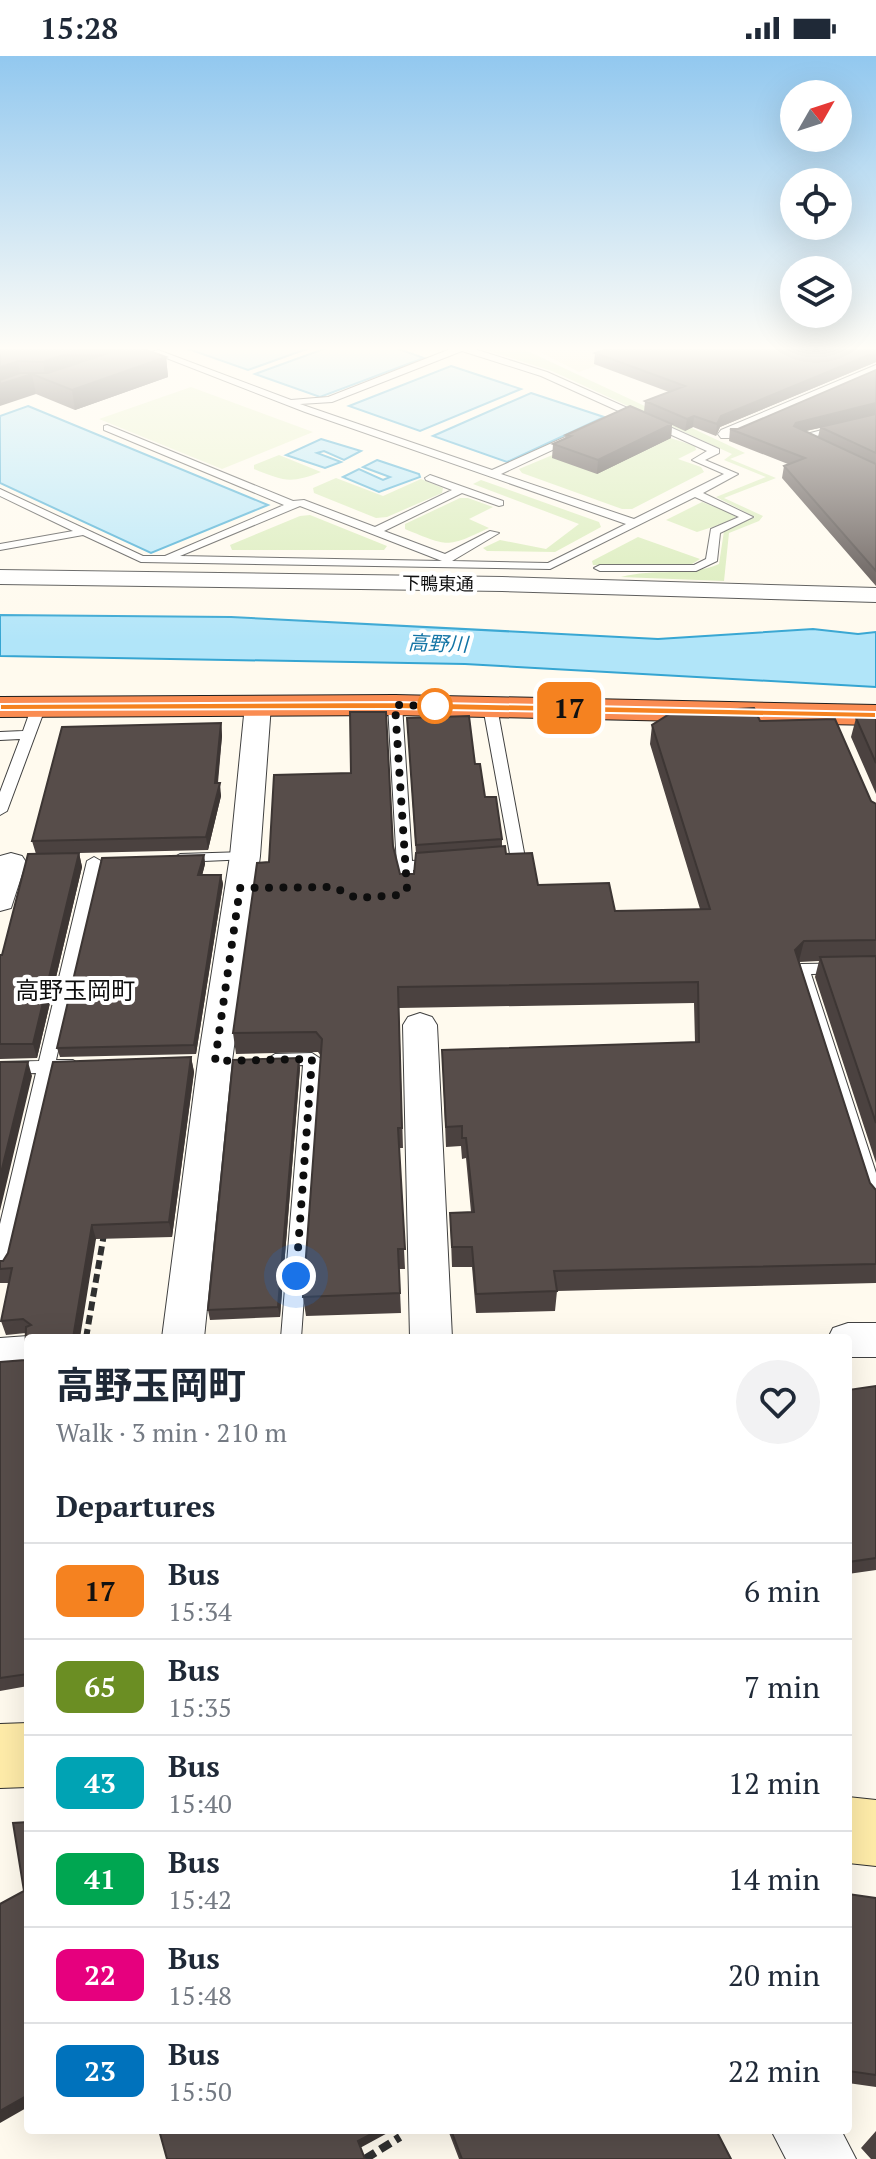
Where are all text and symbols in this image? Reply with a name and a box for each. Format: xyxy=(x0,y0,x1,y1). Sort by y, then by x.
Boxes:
text: 15:28 xyxy=(40,8,118,48)
north arrow xyxy=(780,80,852,152)
map controls xyxy=(780,80,852,328)
button: locate xyxy=(780,168,852,240)
button: layers xyxy=(780,256,852,328)
street label: 下鴨東通 xyxy=(402,570,474,596)
water label: 高野川 xyxy=(408,628,470,658)
line badge: 17 xyxy=(533,682,605,734)
unlabelled marker xyxy=(418,689,452,723)
text: 17 xyxy=(553,689,585,726)
district label: 高野玉岡町 xyxy=(15,974,135,1006)
your location xyxy=(276,1256,316,1296)
text: 高野玉岡町 xyxy=(56,1360,246,1410)
button: heart xyxy=(736,1360,820,1444)
text: Walk · 3 min · 210 m xyxy=(56,1415,287,1449)
text: Departures xyxy=(56,1486,215,1526)
text: Bus xyxy=(168,1554,220,1594)
text: 6 min xyxy=(744,1571,820,1611)
text: 17 xyxy=(84,1572,116,1609)
text: 15:34 xyxy=(168,1594,232,1628)
text: Bus xyxy=(168,1650,220,1690)
text: 7 min xyxy=(744,1667,820,1707)
text: 65 xyxy=(84,1668,116,1705)
text: 15:35 xyxy=(168,1690,232,1724)
text: Bus xyxy=(168,1746,220,1786)
text: 12 min xyxy=(728,1763,820,1803)
text: 43 xyxy=(84,1764,116,1801)
text: 15:40 xyxy=(168,1786,232,1820)
text: Bus xyxy=(168,1842,220,1882)
text: 14 min xyxy=(728,1859,820,1899)
text: 41 xyxy=(84,1860,116,1897)
text: 15:42 xyxy=(168,1882,232,1916)
text: Bus xyxy=(168,1938,220,1978)
text: 20 min xyxy=(728,1955,820,1995)
text: 22 xyxy=(84,1956,116,1993)
text: 15:48 xyxy=(168,1978,232,2012)
text: Bus xyxy=(168,2034,220,2074)
text: 22 min xyxy=(728,2051,820,2091)
text: 23 xyxy=(84,2052,116,2089)
text: 15:50 xyxy=(168,2074,232,2108)

